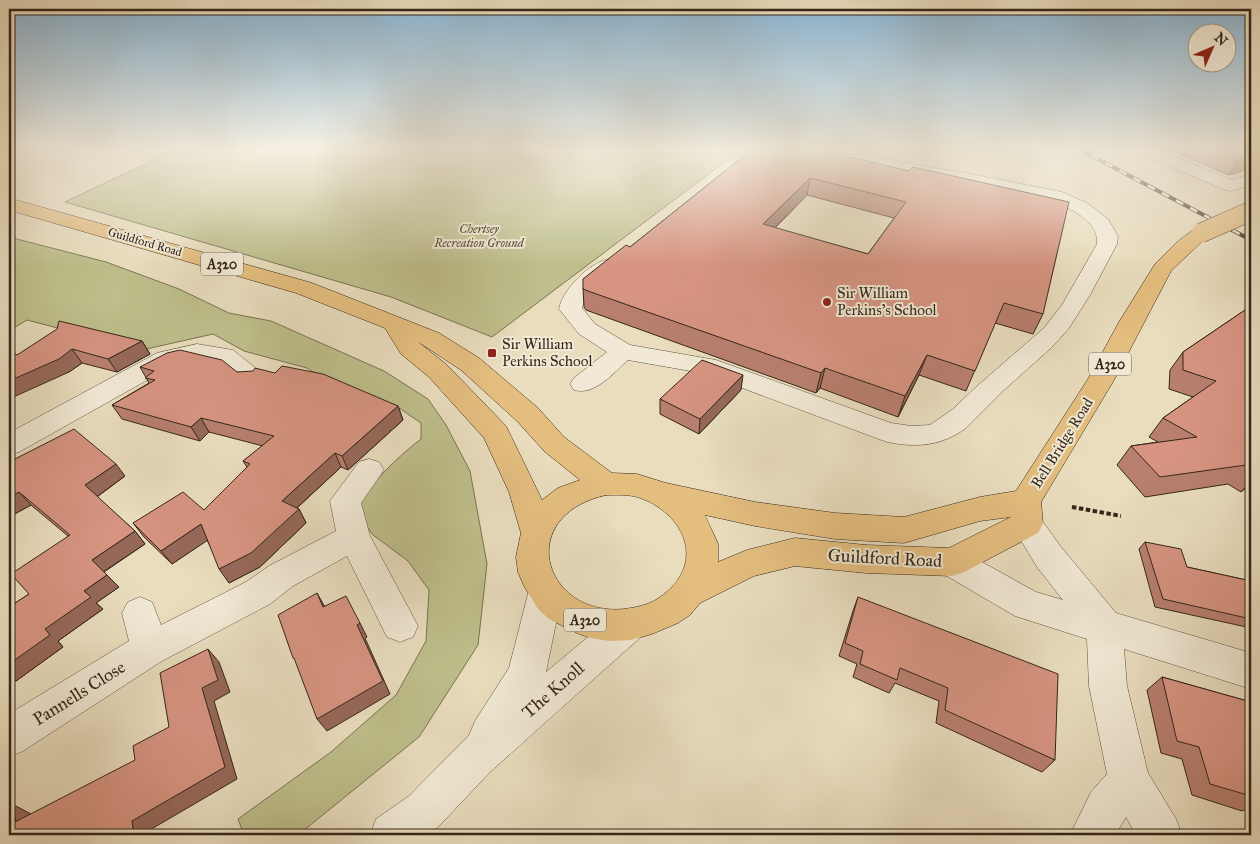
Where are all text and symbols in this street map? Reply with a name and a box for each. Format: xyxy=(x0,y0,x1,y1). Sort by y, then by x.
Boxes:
north arrow xyxy=(1188,22,1238,72)
text: N xyxy=(1211,29,1231,49)
park label: Chertsey Recreation Ground xyxy=(433,222,524,250)
street label: Guildford Road xyxy=(106,225,184,259)
road number: A320 xyxy=(201,252,243,276)
place label: Sir William Perkins's School xyxy=(837,284,937,319)
marker: Sir William Perkins's School xyxy=(821,296,833,308)
place label: Sir William Perkins School xyxy=(502,335,593,370)
marker: Sir William Perkins School xyxy=(486,347,498,359)
road number: A320 xyxy=(1089,352,1131,376)
street label: Bell Bridge Road xyxy=(1027,394,1097,491)
street label: Guildford Road xyxy=(827,544,943,572)
road number: A320 xyxy=(564,608,606,632)
street label: Pannells Close xyxy=(29,656,129,730)
street label: The Knoll xyxy=(517,657,589,723)

